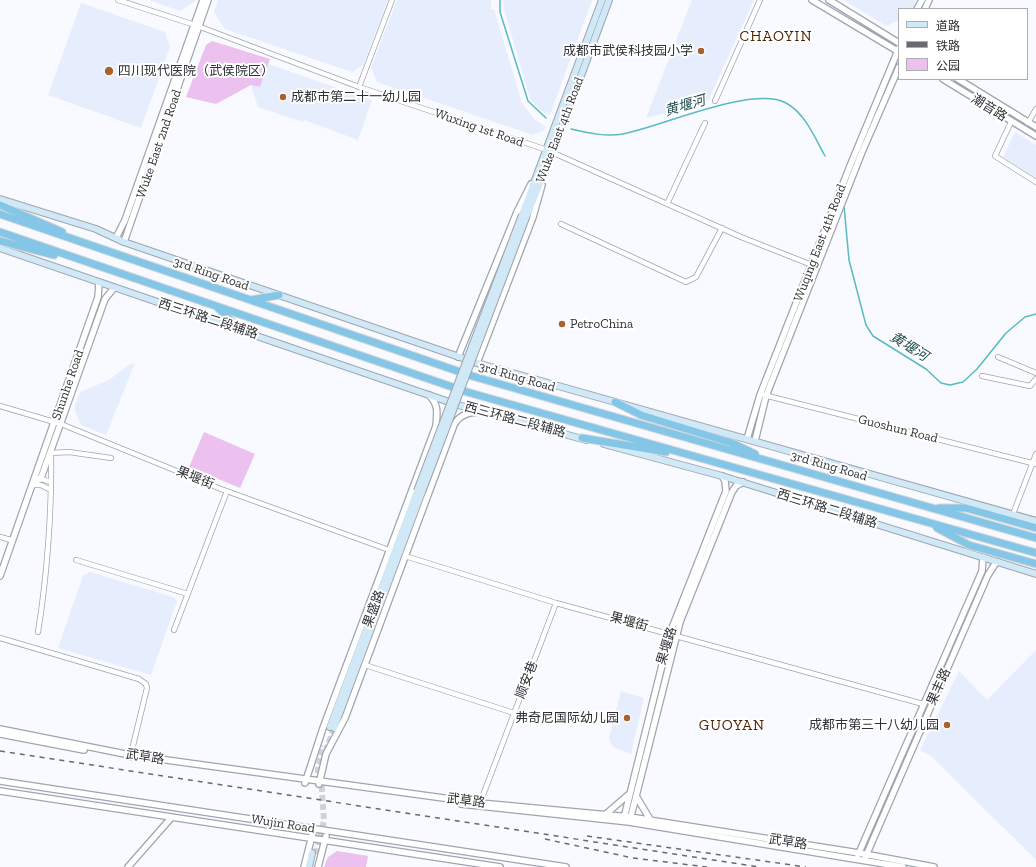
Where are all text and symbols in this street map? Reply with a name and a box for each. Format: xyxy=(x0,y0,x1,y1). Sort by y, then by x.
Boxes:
legend xyxy=(898,8,1028,80)
text: 道路 xyxy=(936,19,960,33)
district label: CHAOYIN xyxy=(740,28,812,46)
text: 铁路 xyxy=(936,39,960,53)
place label: 成都市武侯科技园小学 xyxy=(563,43,693,59)
marker: 成都市武侯科技园小学 xyxy=(696,46,706,56)
text: 公园 xyxy=(936,59,960,73)
place label: 四川现代医院（武侯院区） xyxy=(118,63,274,79)
marker: 四川现代医院（武侯院区） xyxy=(103,65,115,77)
street label: Wuke East 4th Road xyxy=(533,75,587,185)
street label: Wuke East 2nd Road xyxy=(133,87,185,201)
place label: 成都市第二十一幼儿园 xyxy=(291,89,421,105)
street label: 潮音路 xyxy=(968,91,1010,125)
marker: 成都市第二十一幼儿园 xyxy=(278,92,288,102)
water label: 黄堰河 xyxy=(662,92,708,120)
street label: Wuxing 1st Road xyxy=(432,105,526,151)
street label: Wuqing East 4th Road xyxy=(790,182,850,304)
street label: 3rd Ring Road xyxy=(171,254,251,294)
street label: 西三环路二段辅路 xyxy=(156,296,260,342)
place label: PetroChina xyxy=(570,316,633,332)
marker: PetroChina xyxy=(557,319,567,329)
water label: 黄堰河 xyxy=(887,329,931,365)
street label: Shunhe Road xyxy=(49,348,87,422)
street label: 3rd Ring Road xyxy=(477,359,557,395)
street label: 西三环路二段辅路 xyxy=(463,399,567,441)
street label: Guoshun Road xyxy=(857,412,939,446)
street label: 3rd Ring Road xyxy=(789,448,869,484)
street label: 果堰街 xyxy=(174,463,216,493)
street label: 西三环路二段辅路 xyxy=(775,486,879,532)
street label: 果盛路 xyxy=(360,588,388,630)
street label: 果堰街 xyxy=(608,609,650,635)
street label: 果堰路 xyxy=(654,625,680,667)
street label: 顺安巷 xyxy=(513,659,541,701)
street label: 果丰路 xyxy=(924,666,954,708)
place label: 弗奇尼国际幼儿园 xyxy=(515,710,619,726)
marker: 弗奇尼国际幼儿园 xyxy=(622,713,632,723)
district label: GUOYAN xyxy=(699,717,765,735)
place label: 成都市第三十八幼儿园 xyxy=(809,717,939,733)
marker: 成都市第三十八幼儿园 xyxy=(942,720,952,730)
street label: 武草路 xyxy=(125,746,165,768)
street label: 武草路 xyxy=(446,791,486,811)
street label: Wujin Road xyxy=(250,811,316,837)
street label: 武草路 xyxy=(768,831,808,853)

